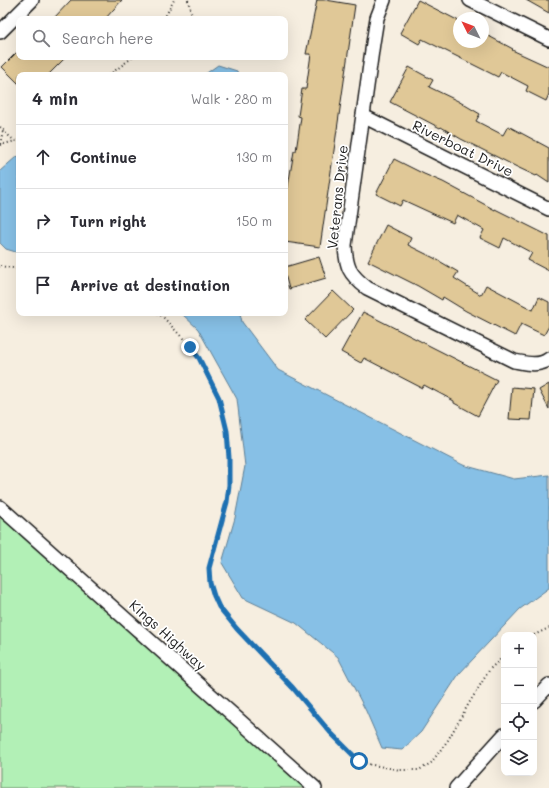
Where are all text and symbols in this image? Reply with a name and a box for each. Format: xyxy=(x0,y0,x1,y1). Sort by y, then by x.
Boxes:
north arrow xyxy=(453,12,489,48)
search box xyxy=(16,16,288,60)
icon: search xyxy=(30,27,52,49)
text: Search here xyxy=(62,28,153,48)
text: 4 min xyxy=(32,87,78,109)
text: Walk · 280 m xyxy=(191,90,272,107)
street label: Riverboat Drive xyxy=(409,115,517,181)
street label: Veterans Drive xyxy=(322,144,352,250)
icon: ahead xyxy=(32,146,54,168)
text: Continue xyxy=(70,147,137,167)
text: 130 m xyxy=(236,148,272,165)
icon: right xyxy=(32,210,54,232)
text: Turn right xyxy=(70,211,147,231)
text: 150 m xyxy=(236,212,272,229)
icon: arrive xyxy=(32,274,54,296)
text: Arrive at destination xyxy=(70,275,230,295)
route end xyxy=(181,338,199,356)
street label: Kings Highway xyxy=(126,595,210,675)
map controls xyxy=(501,632,537,776)
button: + xyxy=(501,632,537,668)
button: − xyxy=(501,668,537,704)
button: locate xyxy=(501,704,537,740)
button: layers xyxy=(501,740,537,776)
route start xyxy=(350,752,368,770)

